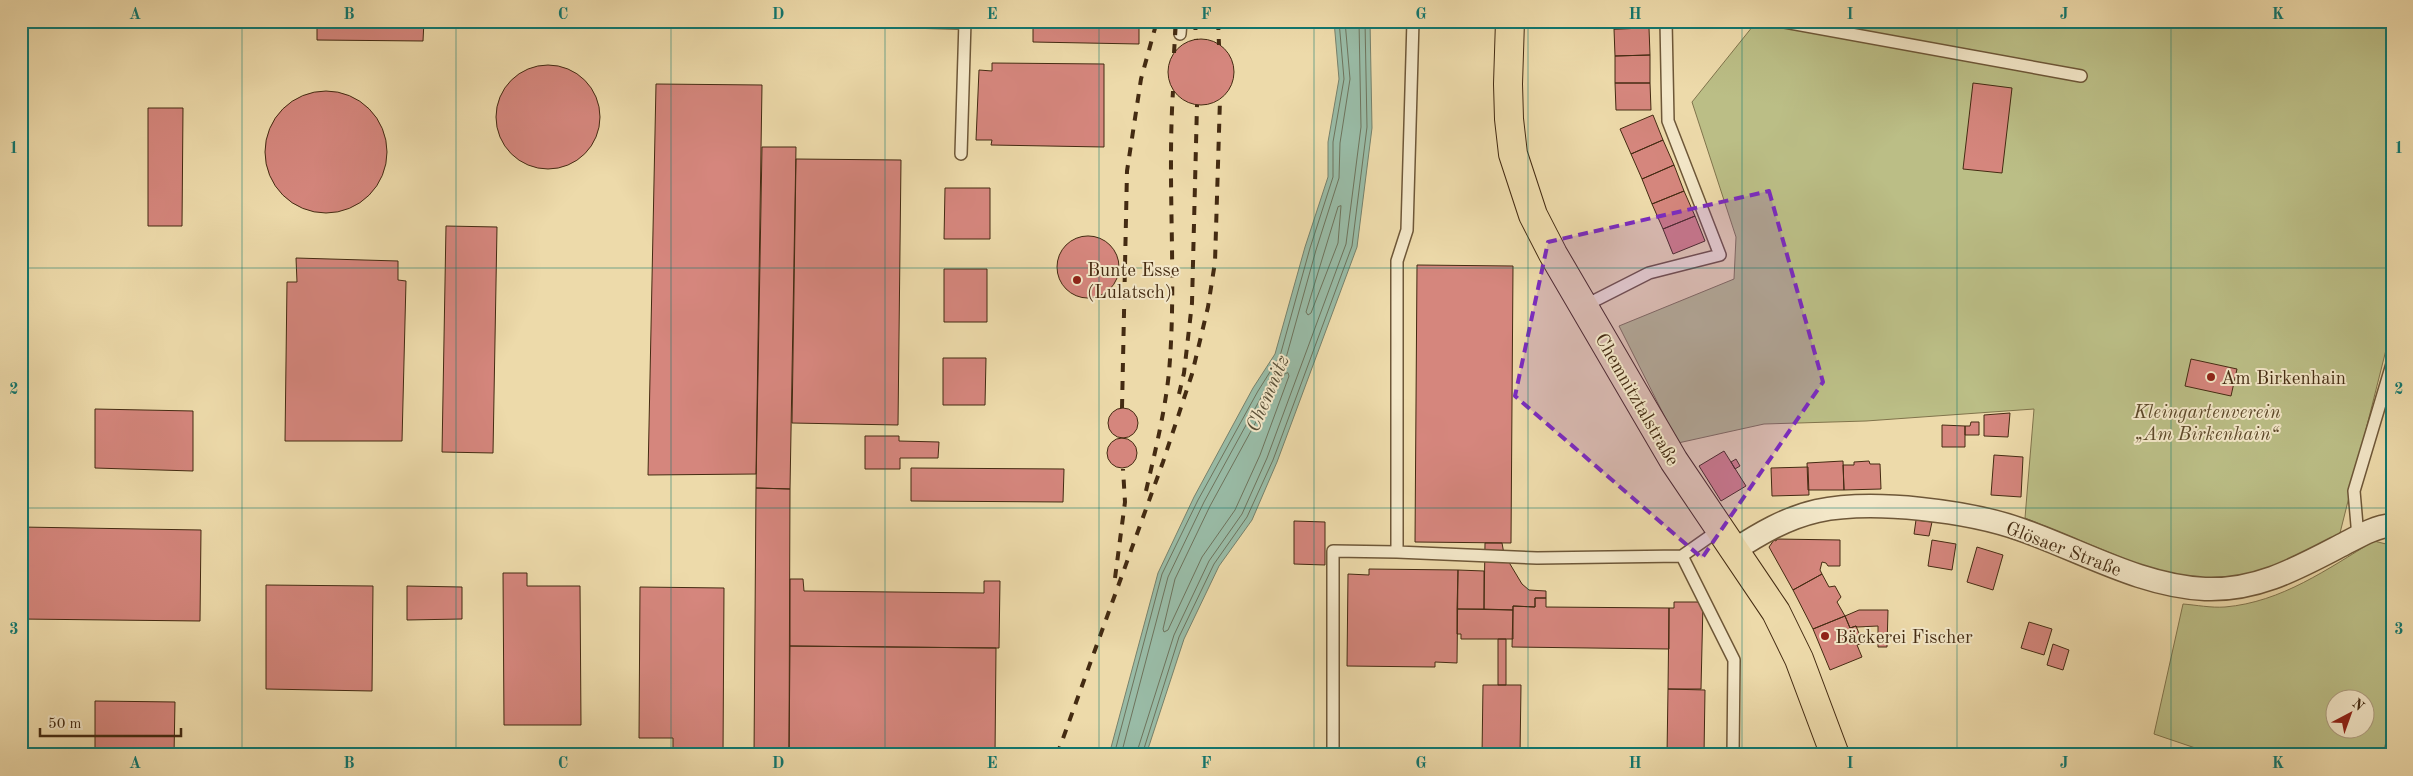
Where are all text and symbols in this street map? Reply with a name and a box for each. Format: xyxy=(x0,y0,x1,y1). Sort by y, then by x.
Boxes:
text: A xyxy=(129,7,141,23)
text: B xyxy=(343,7,355,23)
text: C xyxy=(558,7,568,23)
text: D xyxy=(772,7,784,23)
text: E xyxy=(986,7,998,23)
text: F xyxy=(1201,7,1212,23)
text: G xyxy=(1415,7,1427,23)
text: H xyxy=(1628,7,1642,23)
text: I xyxy=(1846,7,1854,23)
text: J xyxy=(2060,7,2069,23)
text: K xyxy=(2272,7,2284,23)
text: 1 xyxy=(9,141,19,157)
text: 1 xyxy=(2394,141,2404,157)
place label: Bunte Esse (Lulatsch) xyxy=(1087,262,1180,303)
marker: Bunte Esse (Lulatsch) xyxy=(1071,274,1083,286)
street label: Chemnitztalstraße xyxy=(1590,331,1681,470)
water label: Chemnitz xyxy=(1244,352,1294,435)
place label: Am Birkenhain xyxy=(2221,370,2346,389)
marker: Am Birkenhain xyxy=(2205,371,2217,383)
text: 2 xyxy=(9,382,19,398)
text: 2 xyxy=(2394,382,2404,398)
park label: Kleingartenverein „Am Birkenhain“ xyxy=(2132,404,2281,445)
street label: Glösaer Straße xyxy=(2003,520,2123,581)
text: 3 xyxy=(9,622,19,638)
text: 3 xyxy=(2394,622,2404,638)
place label: Bäckerei Fischer xyxy=(1835,629,1973,648)
marker: Bäckerei Fischer xyxy=(1819,630,1831,642)
north arrow xyxy=(2326,688,2376,738)
text: N xyxy=(2349,696,2367,714)
scale bar xyxy=(40,706,181,738)
text: 50 m xyxy=(48,717,82,732)
text: A xyxy=(129,756,141,772)
text: B xyxy=(343,756,355,772)
text: C xyxy=(558,756,568,772)
text: D xyxy=(772,756,784,772)
text: E xyxy=(986,756,998,772)
text: F xyxy=(1201,756,1212,772)
text: G xyxy=(1415,756,1427,772)
text: H xyxy=(1628,756,1642,772)
text: I xyxy=(1846,756,1854,772)
text: J xyxy=(2060,756,2069,772)
text: K xyxy=(2272,756,2284,772)

